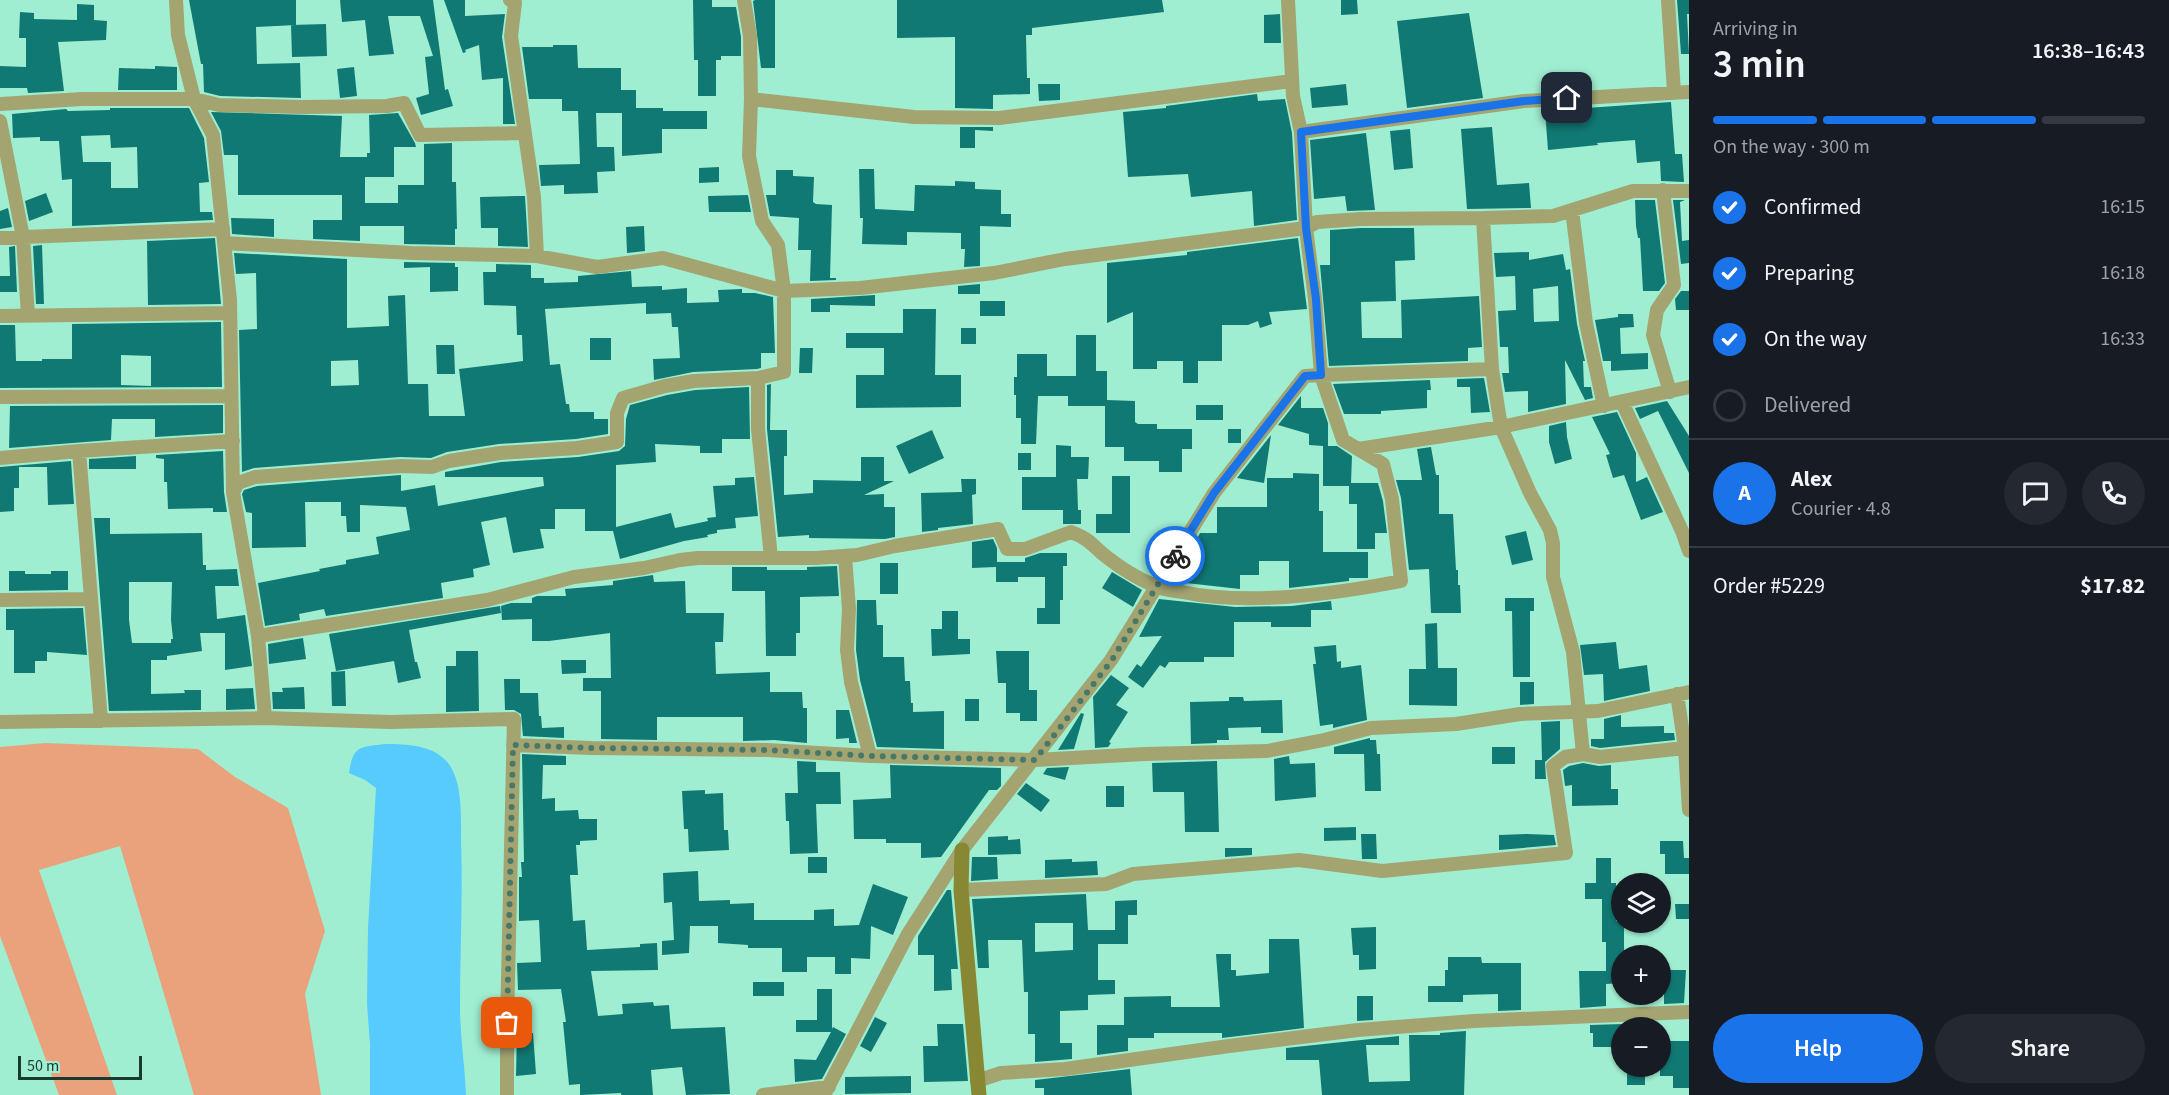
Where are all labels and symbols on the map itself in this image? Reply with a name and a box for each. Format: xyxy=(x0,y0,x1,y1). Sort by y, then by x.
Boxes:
pin xyxy=(1541,72,1592,123)
courier xyxy=(1145,526,1205,586)
pin xyxy=(481,997,532,1048)
scale bar xyxy=(18,1053,142,1080)

